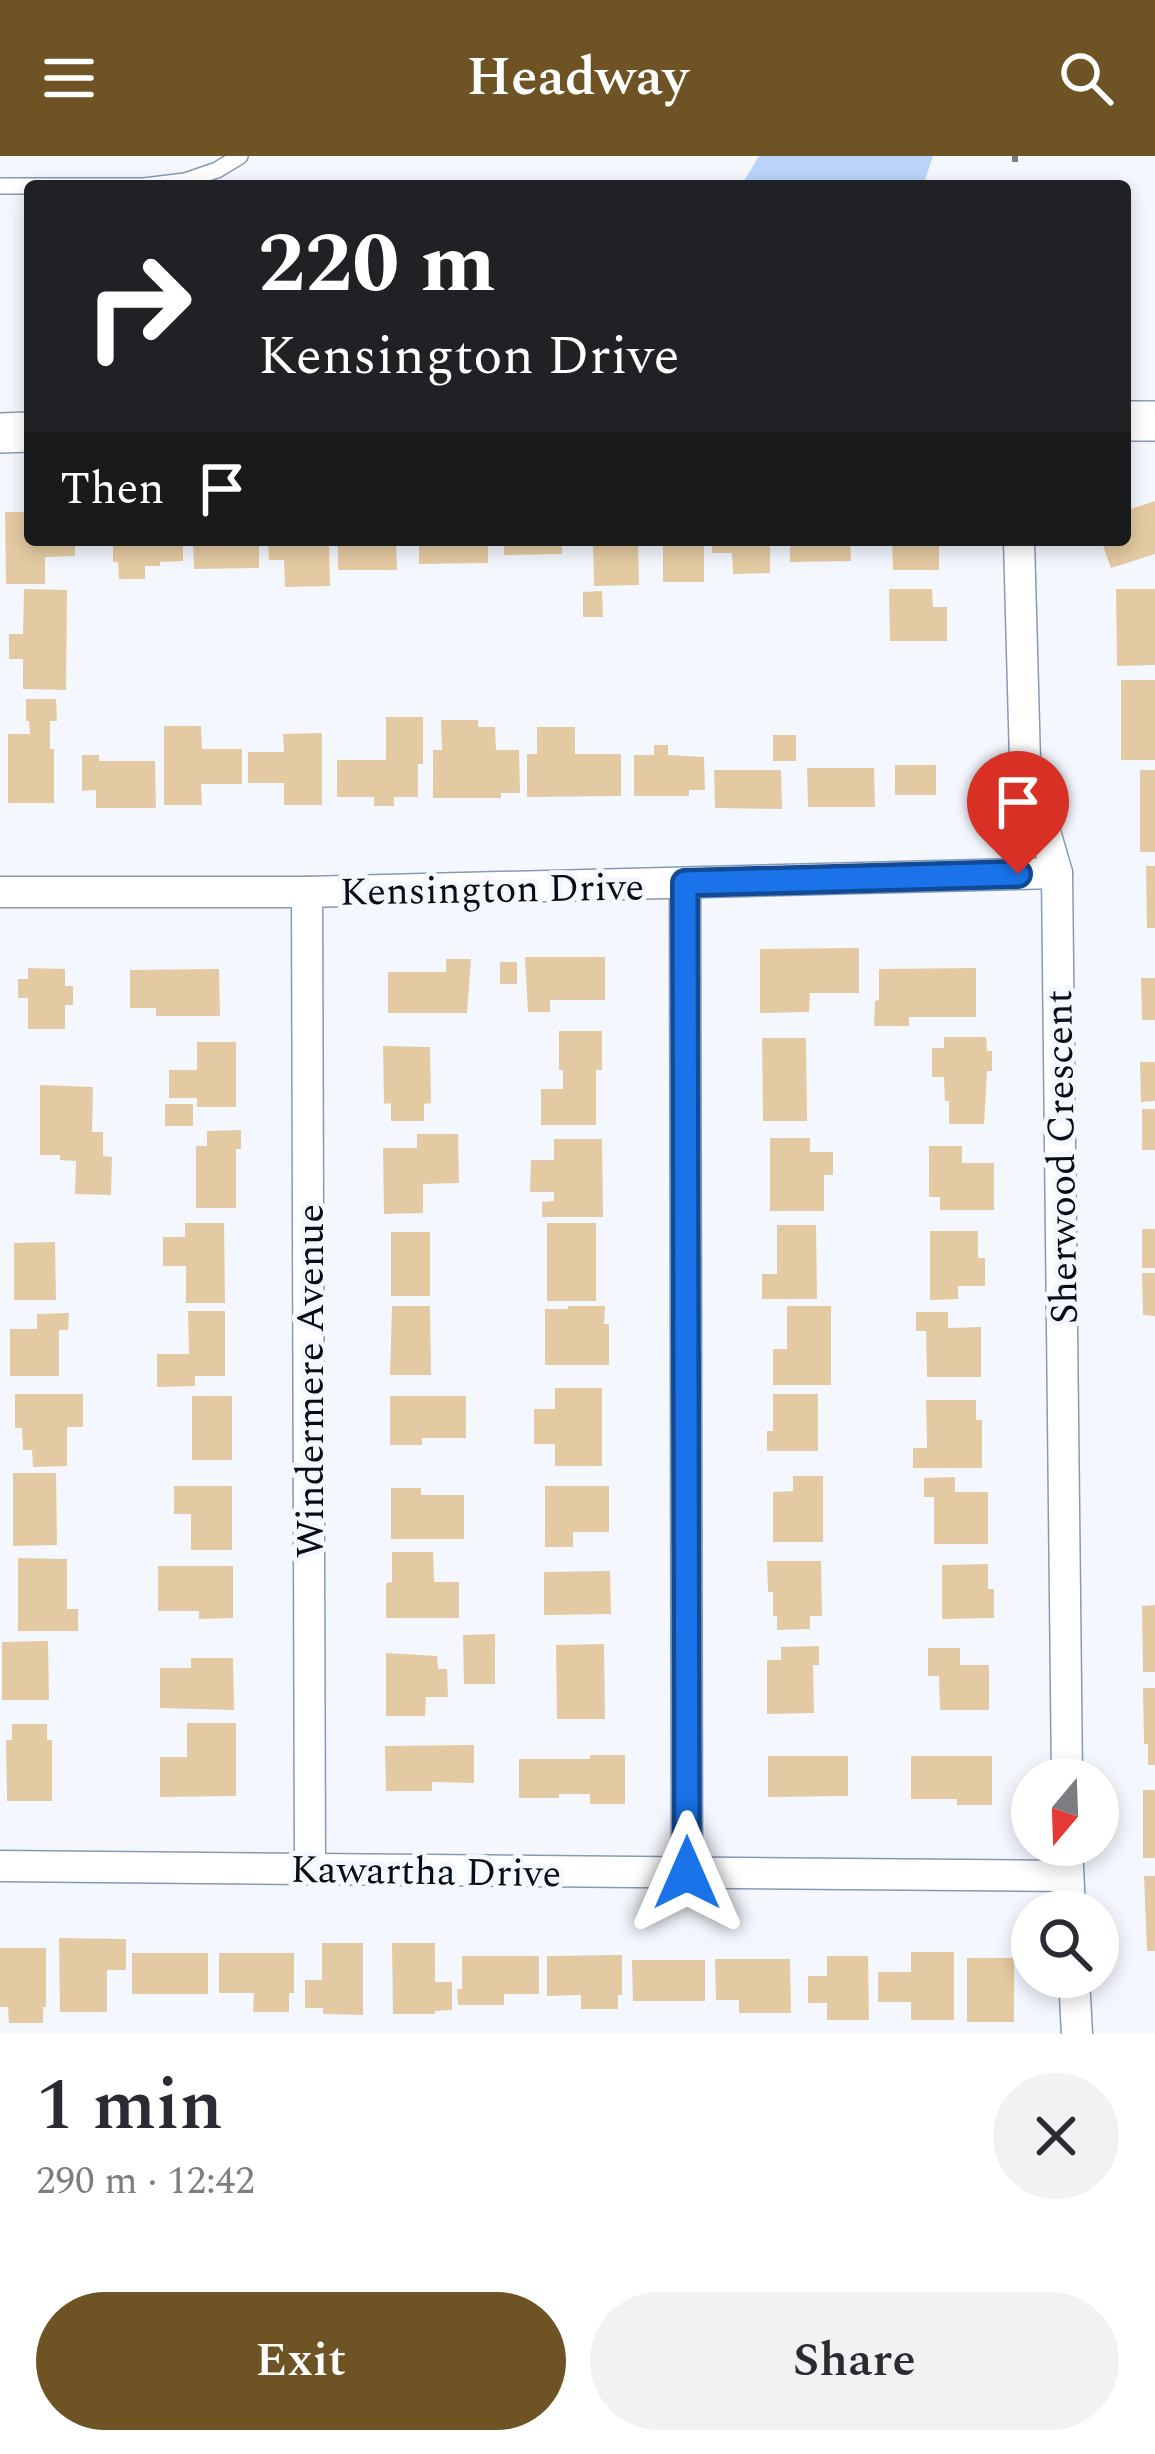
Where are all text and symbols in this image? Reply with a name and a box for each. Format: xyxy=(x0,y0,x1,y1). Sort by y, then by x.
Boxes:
text: Headway xyxy=(466,37,689,119)
icon: menu xyxy=(36,45,102,111)
icon: search xyxy=(1053,45,1119,111)
text: 220 m xyxy=(258,201,496,329)
icon: right xyxy=(60,228,216,384)
text: Kensington Drive xyxy=(258,316,680,398)
text: Then xyxy=(60,455,165,524)
icon: arrive xyxy=(189,456,255,522)
pin xyxy=(967,751,1069,874)
icon: arrive xyxy=(985,769,1051,835)
street label: Kensington Drive xyxy=(339,858,645,923)
street label: Sherwood Crescent xyxy=(1030,989,1095,1325)
street label: Windermere Avenue xyxy=(282,1204,341,1558)
north arrow xyxy=(1011,1758,1119,1866)
map controls xyxy=(1011,1758,1119,1998)
position arrow xyxy=(624,1810,750,1936)
street label: Kawartha Drive xyxy=(290,1841,562,1904)
button: search xyxy=(1011,1890,1119,1998)
text: 1 min xyxy=(36,2052,223,2161)
button: close xyxy=(993,2073,1119,2199)
text: 290 m · 12:42 xyxy=(36,2152,255,2211)
button: Exit xyxy=(36,2292,566,2430)
button: Share xyxy=(590,2292,1119,2430)

